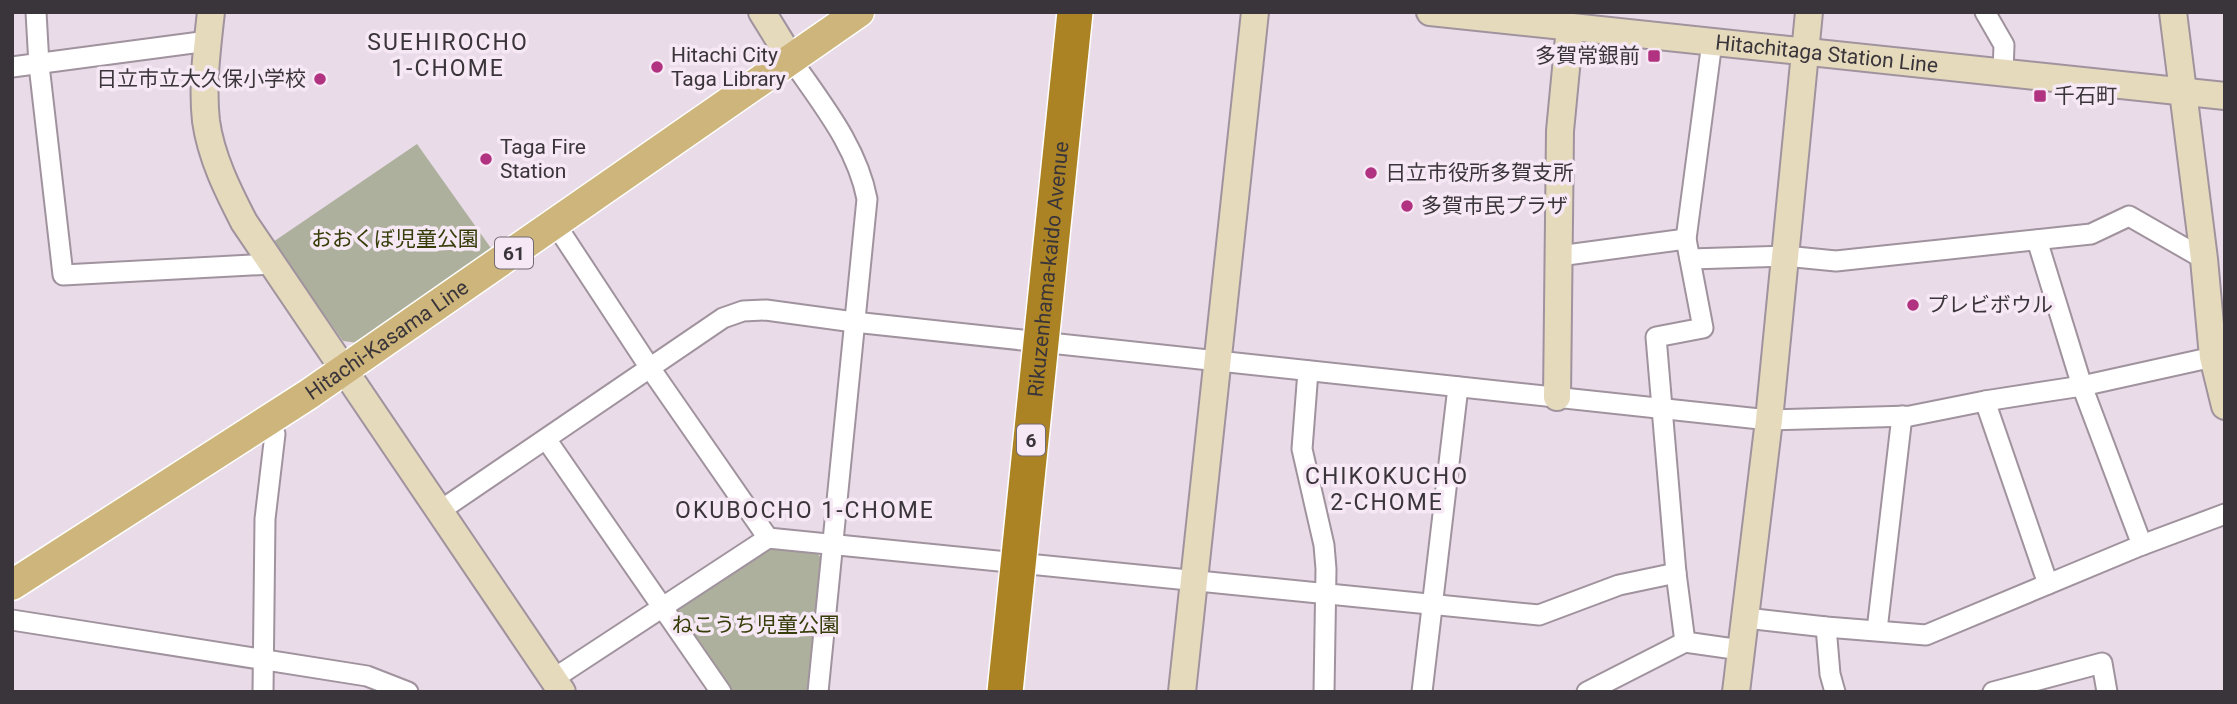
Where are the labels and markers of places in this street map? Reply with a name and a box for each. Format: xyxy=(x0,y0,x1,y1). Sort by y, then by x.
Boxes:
place label: Hitachi City Taga Library xyxy=(671,43,786,91)
place label: 多賀常銀前 xyxy=(1535,44,1640,68)
marker: 多賀常銀前 xyxy=(1646,48,1662,64)
marker: Hitachi City Taga Library xyxy=(649,59,665,75)
place label: 日立市立大久保小学校 xyxy=(96,67,306,91)
marker: 日立市立大久保小学校 xyxy=(312,71,328,87)
place label: 千石町 xyxy=(2054,84,2117,108)
marker: 千石町 xyxy=(2032,88,2048,104)
place label: Taga Fire Station xyxy=(500,135,586,183)
marker: Taga Fire Station xyxy=(478,151,494,167)
place label: 日立市役所多賀支所 xyxy=(1385,161,1574,185)
marker: 日立市役所多賀支所 xyxy=(1363,165,1379,181)
place label: 多賀市民プラザ xyxy=(1421,194,1568,218)
marker: 多賀市民プラザ xyxy=(1399,198,1415,214)
place label: プレビボウル xyxy=(1927,293,2053,317)
marker: プレビボウル xyxy=(1905,297,1921,313)

